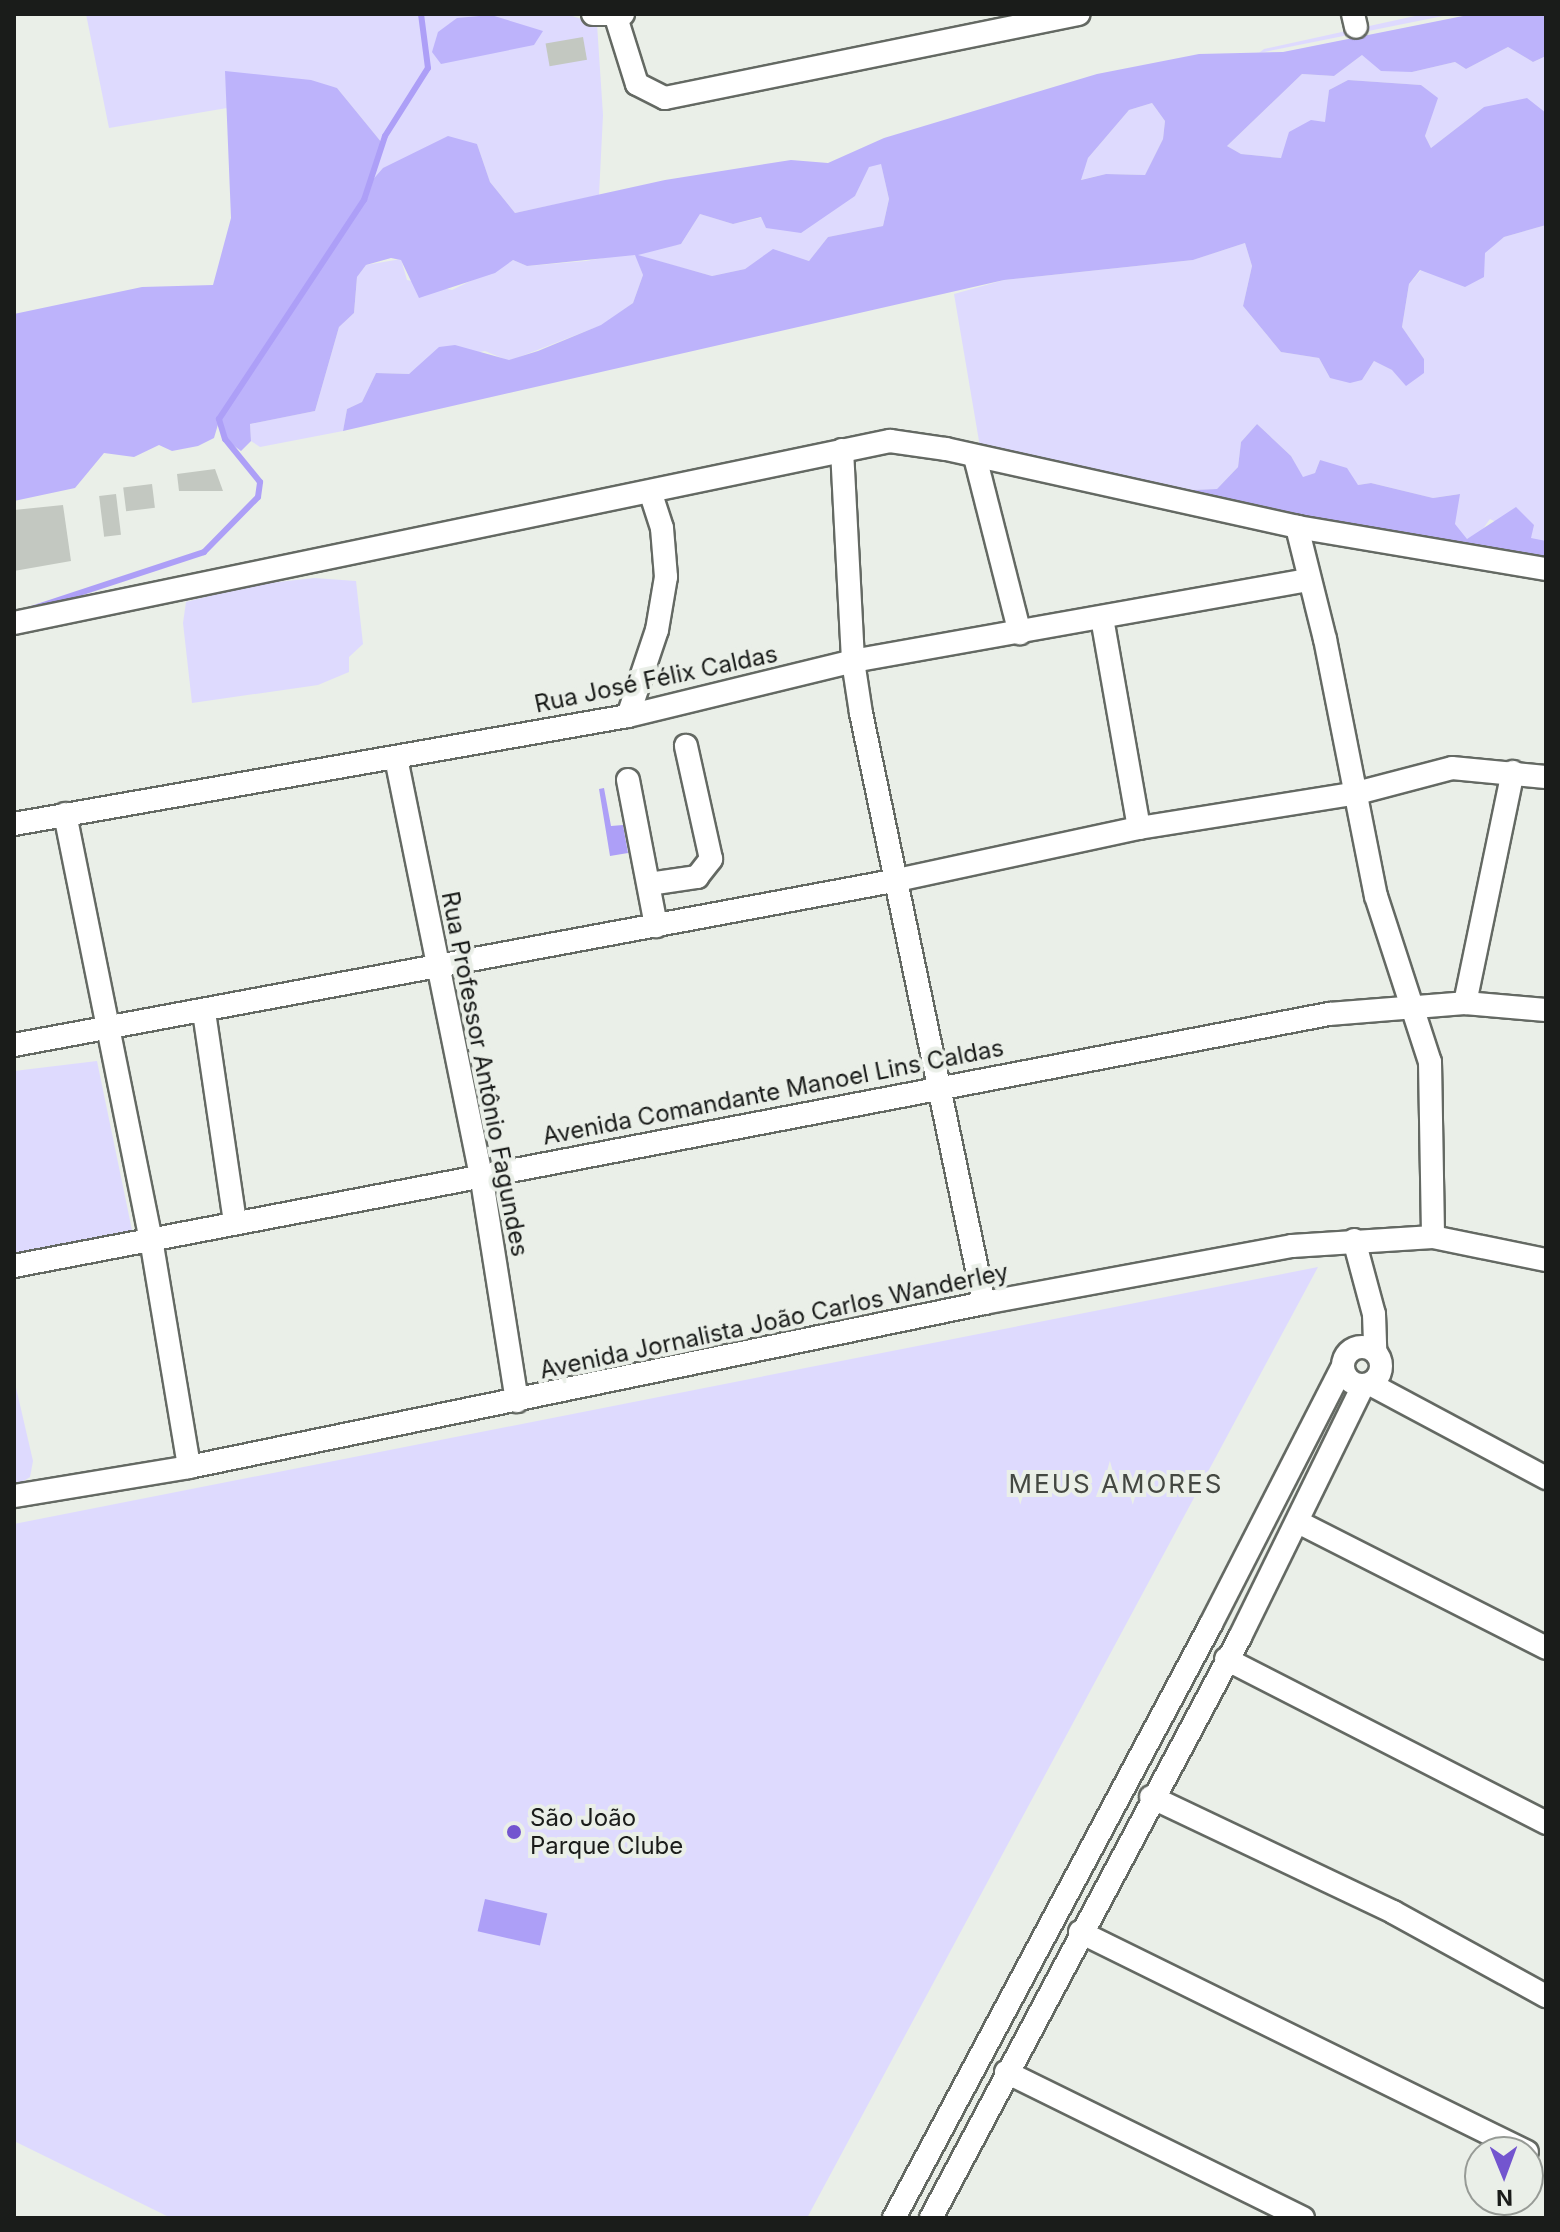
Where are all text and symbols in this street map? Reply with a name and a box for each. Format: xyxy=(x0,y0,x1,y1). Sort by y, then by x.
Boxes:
street label: Rua José Félix Caldas xyxy=(532,639,780,719)
street label: Rua Professor Antônio Fagundes xyxy=(435,889,535,1259)
street label: Avenida Comandante Manoel Lins Caldas xyxy=(540,1033,1006,1151)
street label: Avenida Jornalista João Carlos Wanderley xyxy=(537,1257,1011,1385)
district label: MEUS AMORES xyxy=(1009,1468,1223,1500)
place label: São João Parque Clube xyxy=(530,1804,683,1860)
marker: São João Parque Clube xyxy=(505,1823,523,1841)
north arrow xyxy=(1464,2136,1544,2216)
text: N xyxy=(1496,2185,1513,2211)

